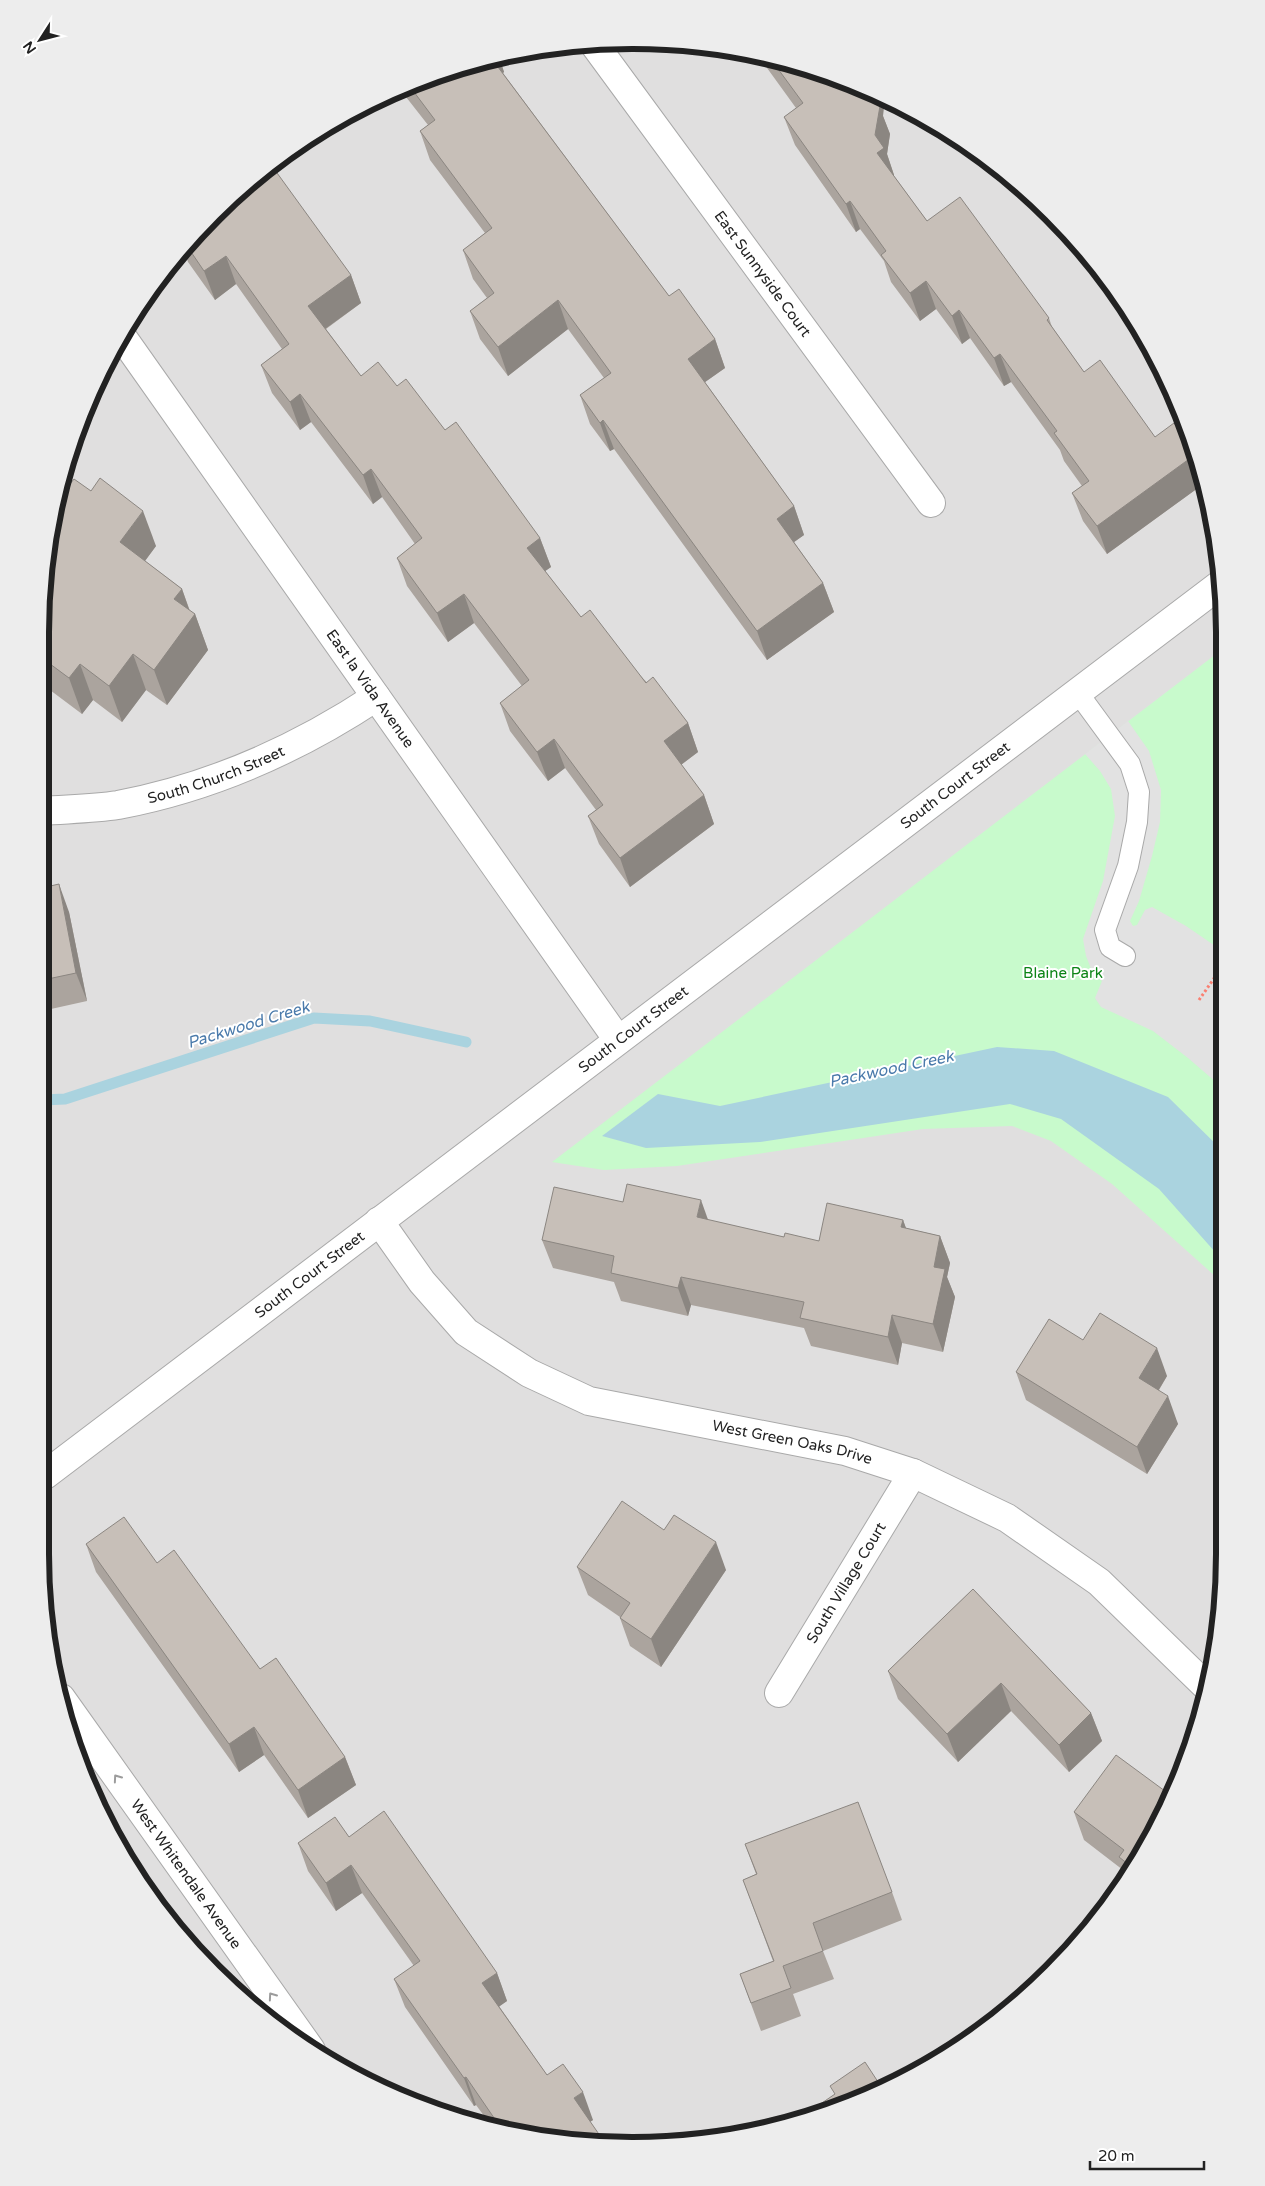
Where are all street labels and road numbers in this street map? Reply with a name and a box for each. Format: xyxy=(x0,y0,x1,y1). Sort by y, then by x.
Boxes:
street label: East Sunnyside Court xyxy=(710,207,815,341)
street label: East la Vida Avenue xyxy=(322,626,418,751)
street label: South Court Street xyxy=(897,738,1014,833)
street label: South Church Street xyxy=(146,742,288,807)
street label: South Court Street xyxy=(575,982,692,1077)
street label: South Court Street xyxy=(251,1227,368,1322)
street label: West Green Oaks Drive xyxy=(711,1416,875,1468)
street label: South Village Court xyxy=(803,1519,890,1646)
street label: West Whitendale Avenue xyxy=(127,1796,245,1952)

